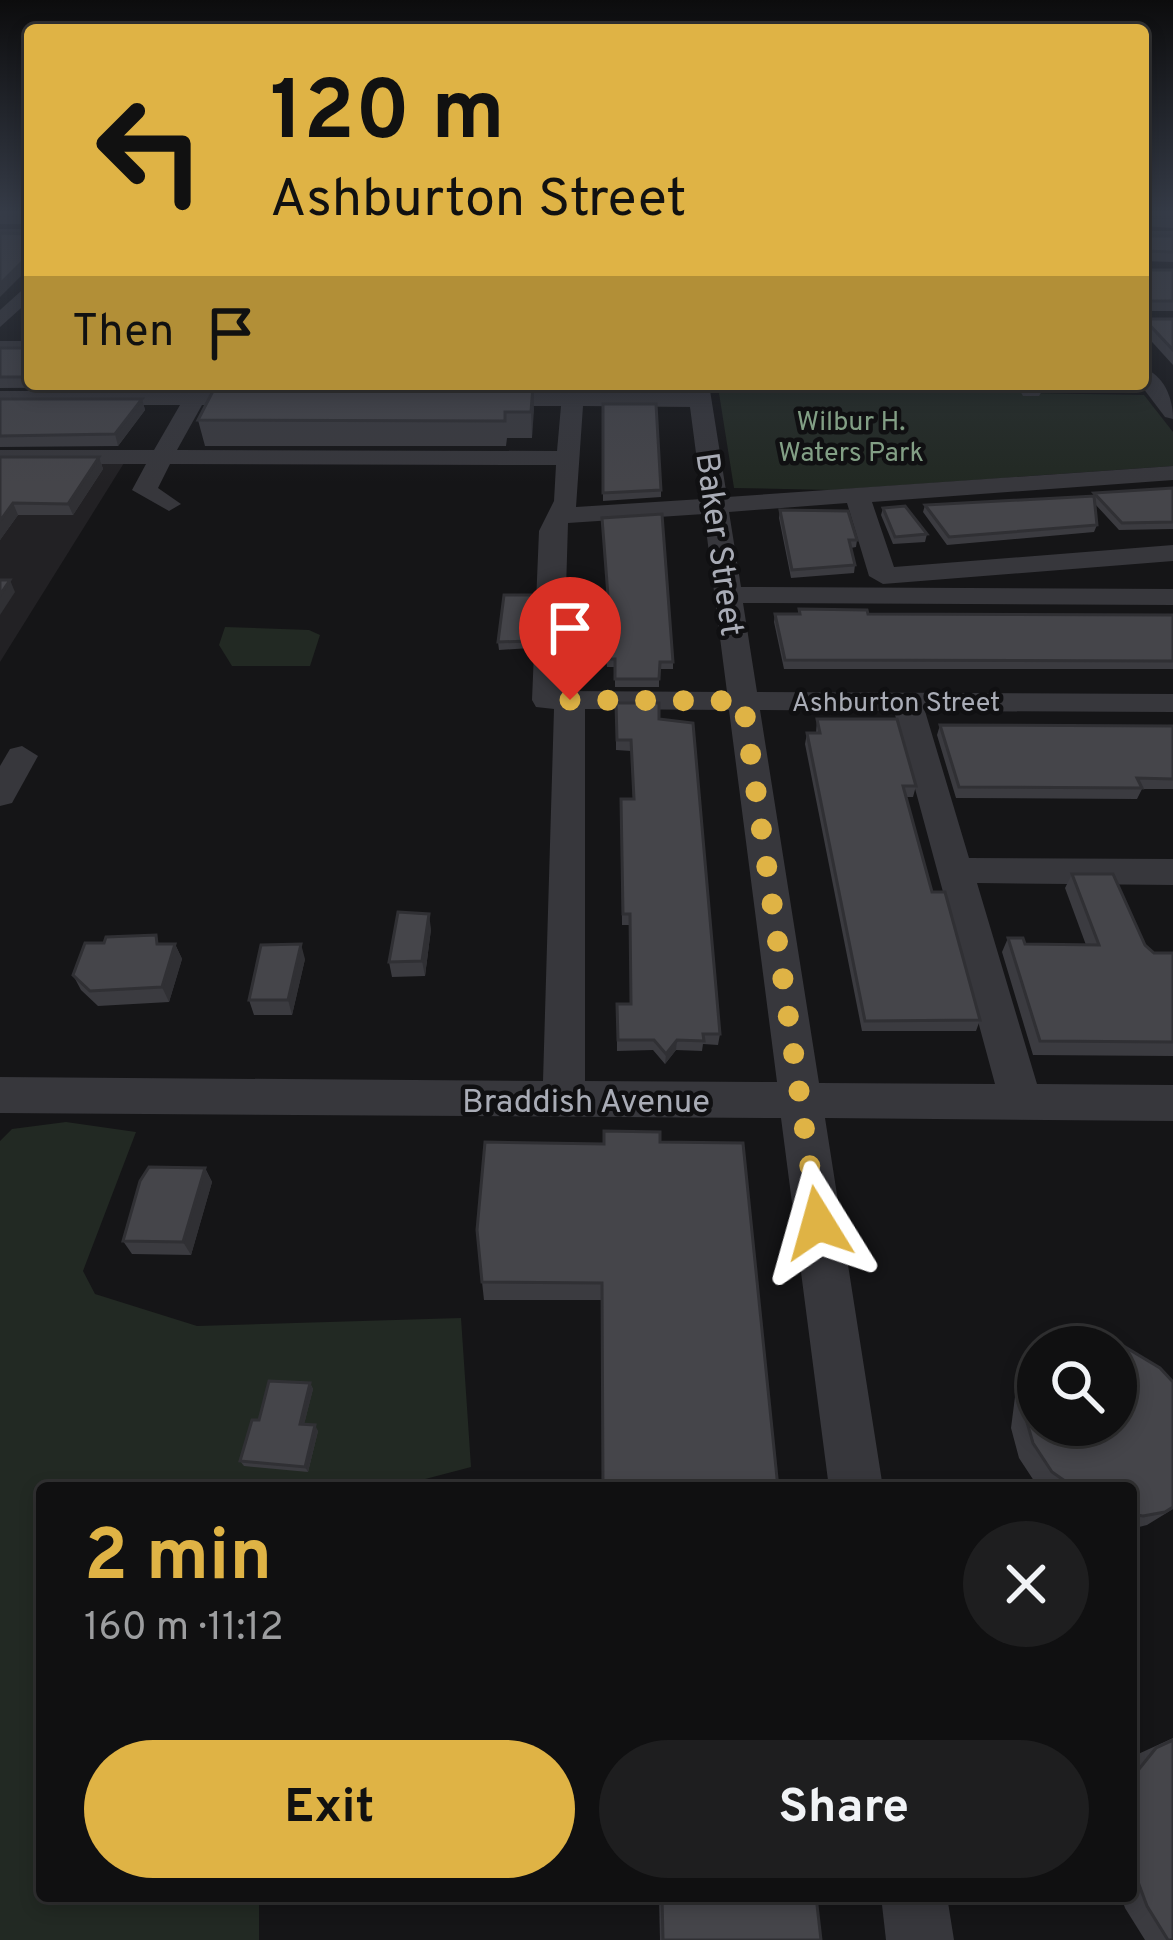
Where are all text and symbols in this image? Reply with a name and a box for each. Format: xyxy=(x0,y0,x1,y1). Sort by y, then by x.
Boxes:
text: 120 m xyxy=(270,63,505,169)
icon: left xyxy=(72,72,228,228)
text: Ashburton Street xyxy=(270,167,687,236)
icon: arrive xyxy=(198,300,264,366)
text: Then xyxy=(72,305,174,362)
park label: Wilbur H. Waters Park xyxy=(778,406,924,471)
street label: Baker Street xyxy=(683,450,751,639)
pin xyxy=(519,577,621,700)
icon: arrive xyxy=(537,595,603,661)
street label: Ashburton Street xyxy=(792,687,1000,721)
street label: Braddish Avenue xyxy=(462,1083,710,1125)
position arrow xyxy=(755,1160,881,1286)
map controls xyxy=(1017,1326,1137,1446)
button: search xyxy=(1017,1326,1137,1446)
text: 2 min xyxy=(84,1514,272,1606)
button: close xyxy=(963,1521,1089,1647)
text: 160 m · 11:12 xyxy=(84,1605,284,1654)
button: Exit xyxy=(84,1740,575,1878)
button: Share xyxy=(599,1740,1089,1878)

